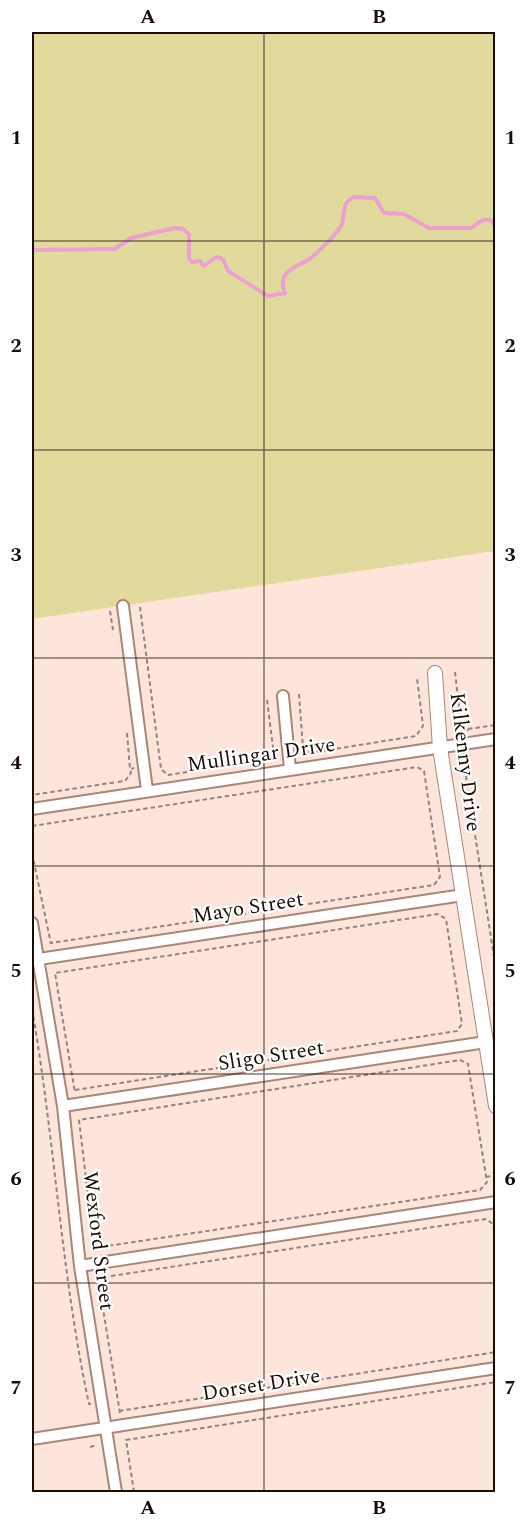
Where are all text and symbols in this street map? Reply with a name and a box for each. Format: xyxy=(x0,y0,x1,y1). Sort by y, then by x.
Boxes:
text: A xyxy=(140,2,156,32)
text: B xyxy=(372,2,386,32)
text: 1 xyxy=(10,123,22,153)
text: 1 xyxy=(504,123,516,153)
text: 2 xyxy=(10,331,22,361)
text: 2 xyxy=(504,331,516,361)
text: 3 xyxy=(10,540,22,570)
text: 3 xyxy=(504,540,516,570)
street label: Kilkenny Drive xyxy=(441,691,489,834)
street label: Mullingar Drive xyxy=(185,729,337,781)
text: 4 xyxy=(10,748,22,778)
text: 4 xyxy=(504,748,516,778)
street label: Mayo Street xyxy=(190,883,306,933)
text: 5 xyxy=(10,956,22,986)
text: 5 xyxy=(504,956,516,986)
street label: Sligo Street xyxy=(216,1032,326,1080)
text: 6 xyxy=(10,1164,22,1194)
text: 6 xyxy=(504,1164,516,1194)
street label: Wexford Street xyxy=(74,1170,122,1312)
street label: Dorset Drive xyxy=(200,1360,323,1410)
text: 7 xyxy=(10,1373,22,1403)
text: 7 xyxy=(504,1373,516,1403)
text: A xyxy=(140,1493,156,1523)
text: B xyxy=(372,1493,386,1523)

